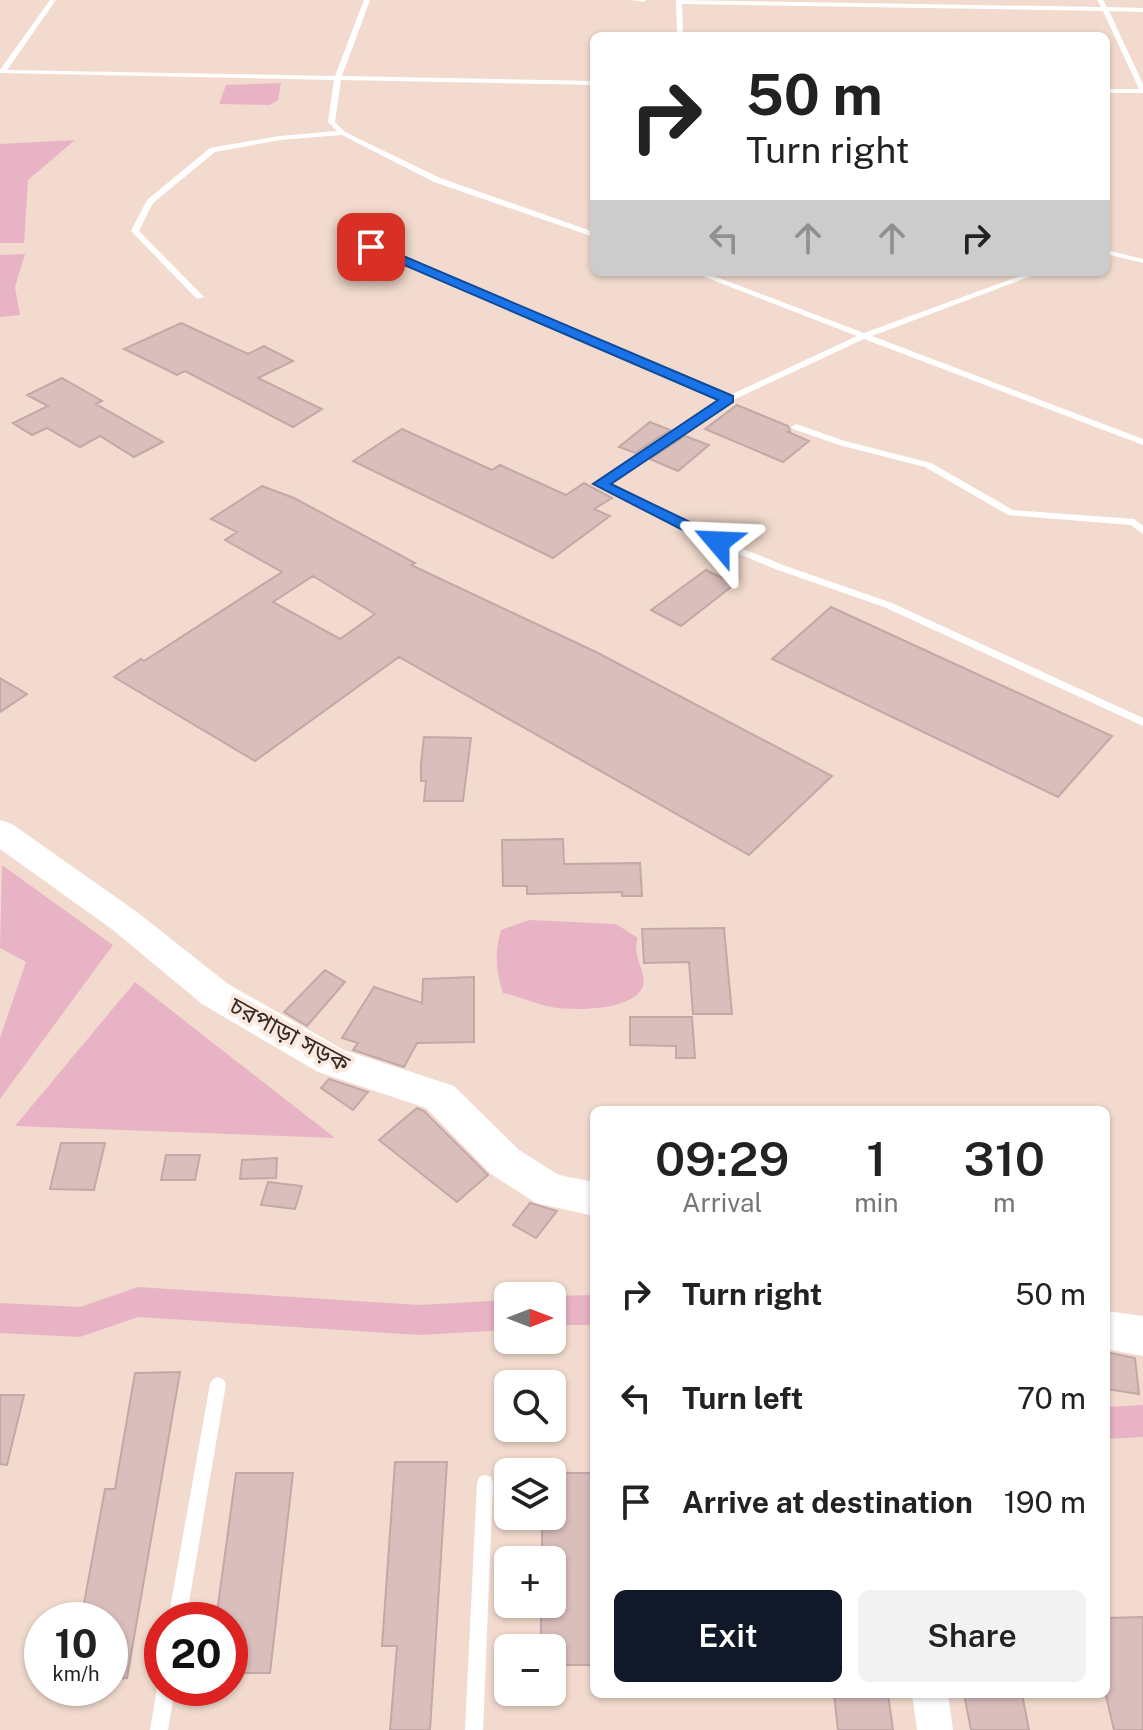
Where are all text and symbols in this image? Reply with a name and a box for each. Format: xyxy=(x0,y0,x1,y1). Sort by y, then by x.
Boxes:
text: 50 m xyxy=(746,62,883,128)
icon: right xyxy=(614,64,718,168)
text: Turn right xyxy=(746,129,909,171)
pin xyxy=(337,213,405,281)
icon: left xyxy=(702,216,746,260)
icon: ahead xyxy=(786,216,830,260)
icon: ahead xyxy=(870,216,914,260)
icon: right xyxy=(954,216,998,260)
icon: arrive xyxy=(349,225,393,269)
position arrow xyxy=(676,500,760,584)
street label: চরপাড়া সড়ক xyxy=(224,990,355,1078)
text: 09:29 xyxy=(655,1130,789,1187)
text: 1 xyxy=(866,1130,886,1187)
text: 310 xyxy=(964,1130,1045,1187)
text: Arrival xyxy=(682,1187,762,1218)
text: min xyxy=(854,1187,898,1218)
text: m xyxy=(993,1187,1015,1218)
icon: right xyxy=(614,1272,658,1316)
text: Turn right xyxy=(682,1276,822,1312)
text: 50 m xyxy=(1015,1276,1086,1312)
north arrow xyxy=(494,1282,566,1354)
map controls xyxy=(494,1282,566,1706)
button: search xyxy=(494,1370,566,1442)
icon: left xyxy=(614,1376,658,1420)
text: Turn left xyxy=(682,1380,803,1416)
text: 70 m xyxy=(1017,1380,1086,1416)
button: layers xyxy=(494,1458,566,1530)
icon: arrive xyxy=(614,1480,658,1524)
text: Arrive at destination xyxy=(682,1484,973,1520)
text: 190 m xyxy=(1004,1484,1086,1520)
button: + xyxy=(494,1546,566,1618)
button: Exit xyxy=(614,1590,842,1682)
button: Share xyxy=(858,1590,1086,1682)
speed limit sign: 20 xyxy=(144,1602,248,1706)
text: 10 xyxy=(55,1620,97,1667)
button: − xyxy=(494,1634,566,1706)
text: km/h xyxy=(52,1662,100,1686)

